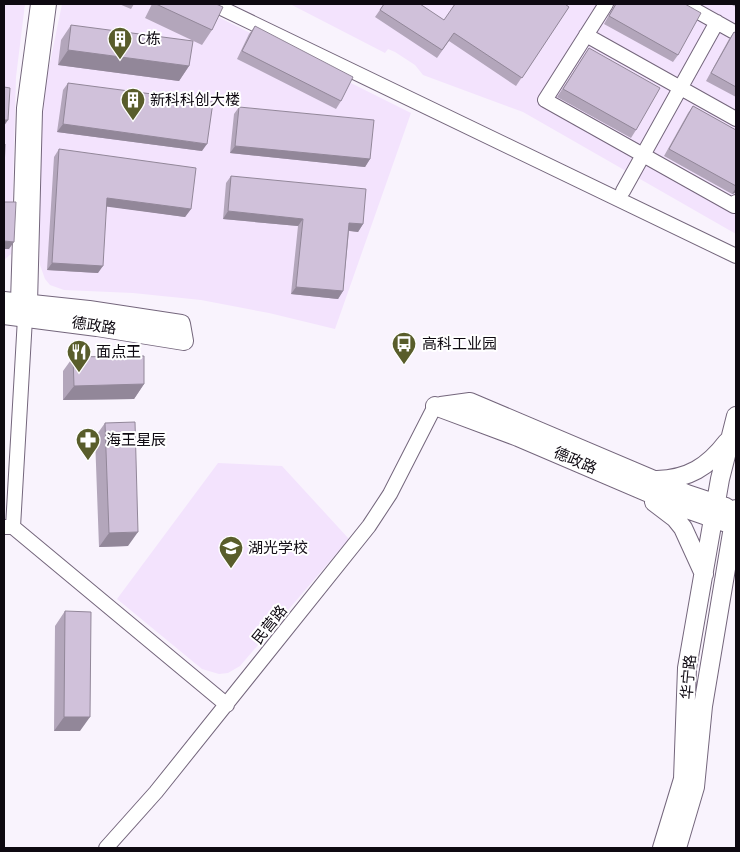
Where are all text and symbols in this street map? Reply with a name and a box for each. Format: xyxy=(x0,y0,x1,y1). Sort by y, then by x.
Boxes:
building icon: C栋 xyxy=(107,26,133,60)
place label: C栋 xyxy=(138,30,161,47)
building icon: 新科科创大楼 xyxy=(120,87,146,121)
place label: 新科科创大楼 xyxy=(150,91,240,108)
street label: 德政路 xyxy=(71,313,118,337)
bus stop icon: 高科工业园 xyxy=(391,331,417,365)
place label: 高科工业园 xyxy=(422,336,497,352)
restaurant icon: 面点王 xyxy=(66,339,92,373)
place label: 面点王 xyxy=(96,344,141,360)
pharmacy icon: 海王星辰 xyxy=(75,427,101,461)
place label: 海王星辰 xyxy=(106,432,166,448)
street label: 德政路 xyxy=(551,443,599,477)
school or university icon: 湖光学校 xyxy=(218,535,244,569)
place label: 湖光学校 xyxy=(248,539,308,556)
street label: 民营路 xyxy=(249,602,290,647)
street label: 华宁路 xyxy=(678,654,698,700)

